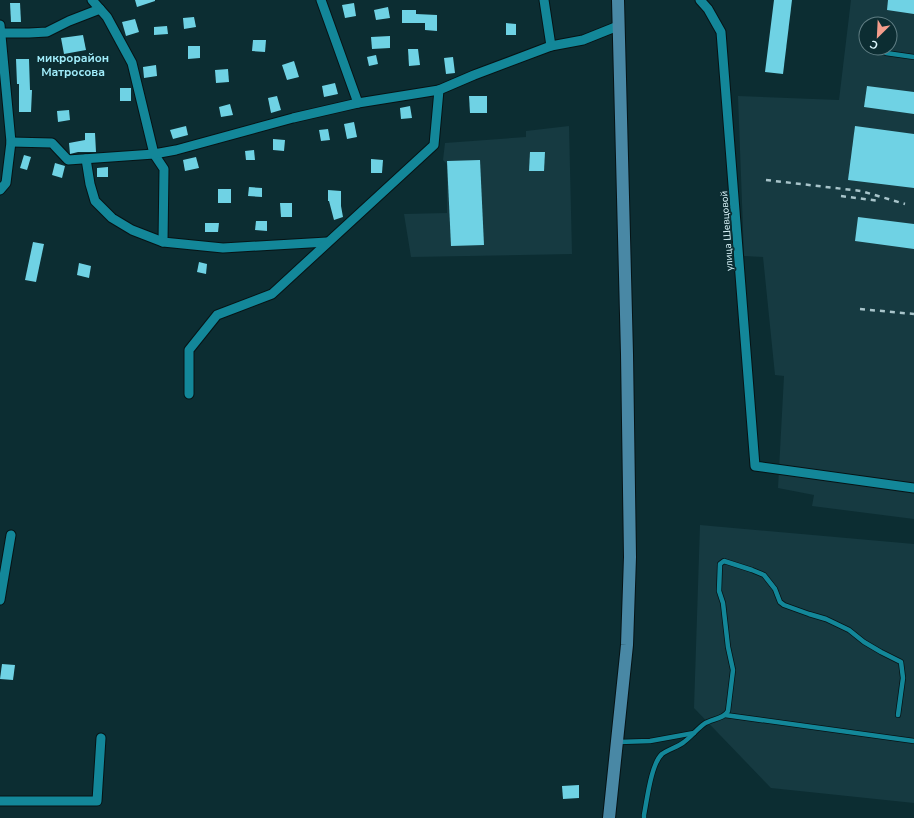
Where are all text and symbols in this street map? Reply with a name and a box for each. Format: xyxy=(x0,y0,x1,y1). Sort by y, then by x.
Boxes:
north arrow xyxy=(858,16,898,56)
text: С xyxy=(867,36,881,53)
district label: микрорайон Матросова xyxy=(37,50,109,80)
street label: улица Шевцовой xyxy=(717,190,737,272)

